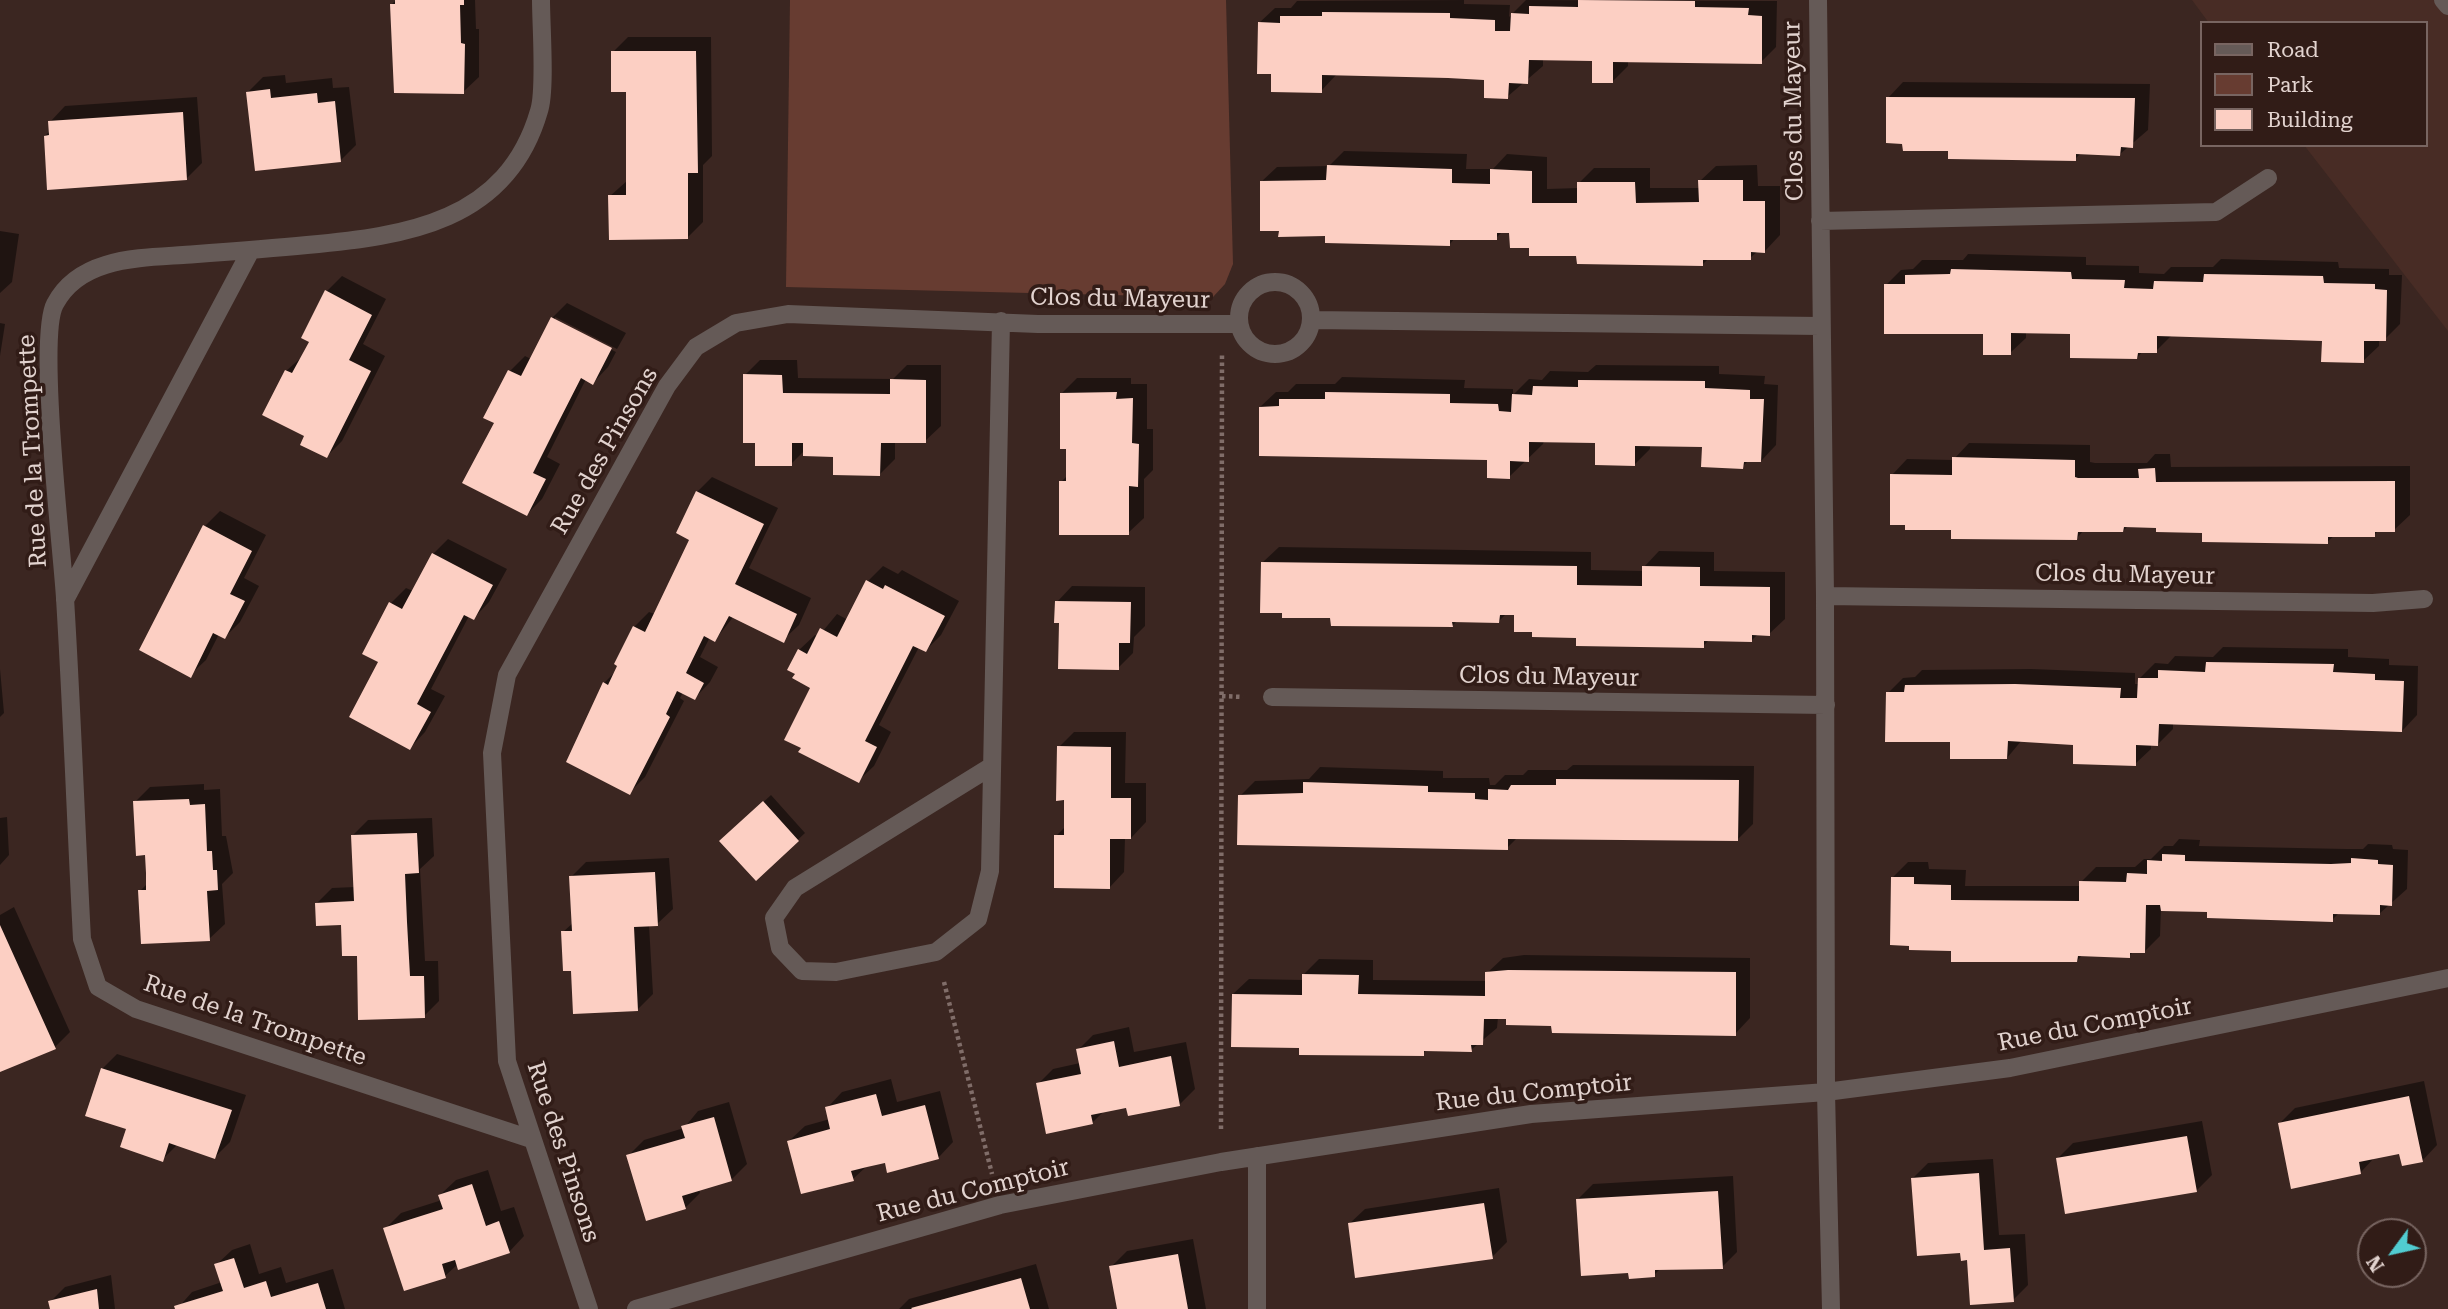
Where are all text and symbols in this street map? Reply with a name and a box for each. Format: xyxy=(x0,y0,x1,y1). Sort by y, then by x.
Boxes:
street label: Clos du Mayeur xyxy=(1778,21,1810,201)
legend xyxy=(2200,21,2427,147)
text: Road xyxy=(2267,38,2319,62)
text: Park xyxy=(2267,73,2313,97)
text: Building xyxy=(2267,108,2353,132)
street label: Clos du Mayeur xyxy=(1030,283,1210,315)
street label: Rue de la Trompette xyxy=(13,334,53,568)
street label: Rue des Pinsons xyxy=(546,362,664,540)
street label: Clos du Mayeur xyxy=(2035,559,2215,591)
street label: Clos du Mayeur xyxy=(1459,661,1639,693)
street label: Rue de la Trompette xyxy=(140,969,370,1073)
street label: Rue du Comptoir xyxy=(1995,992,2195,1058)
street label: Rue des Pinsons xyxy=(520,1058,606,1246)
street label: Rue du Comptoir xyxy=(1434,1068,1634,1118)
street label: Rue du Comptoir xyxy=(874,1153,1072,1229)
north arrow xyxy=(2357,1218,2427,1288)
text: N xyxy=(2362,1251,2389,1276)

